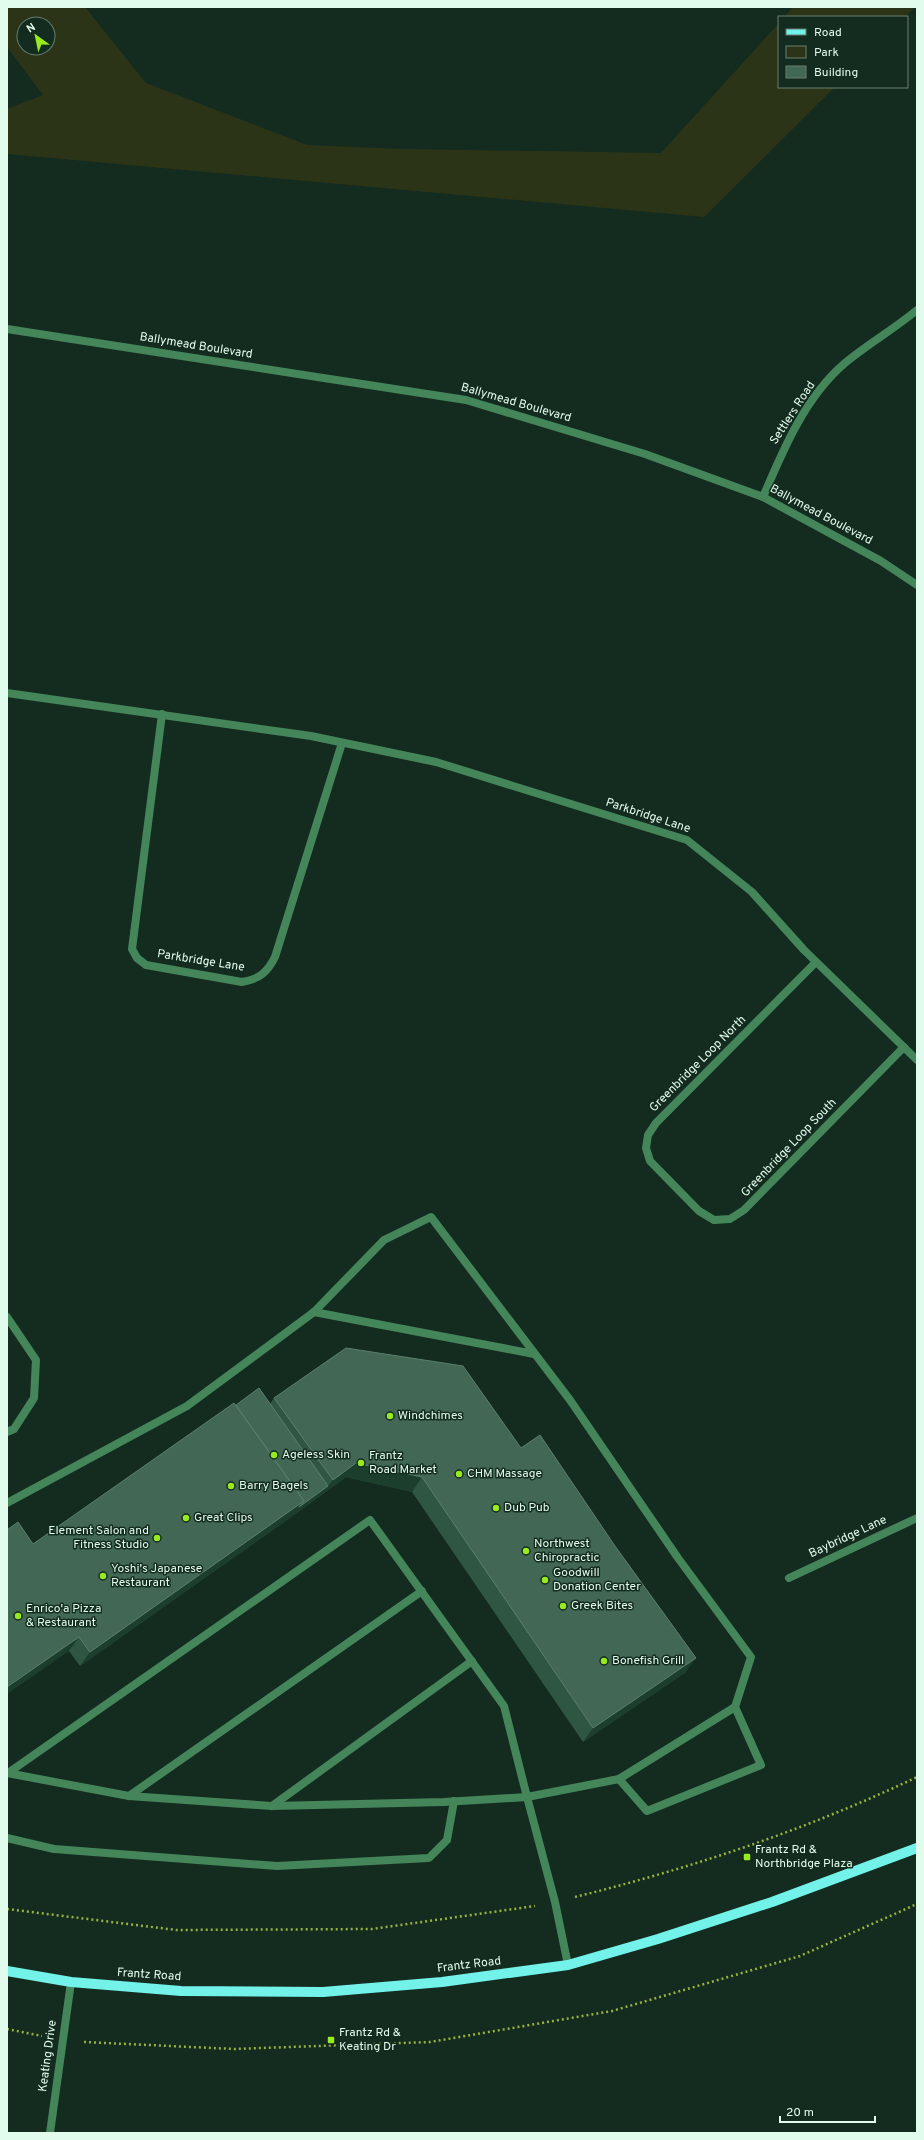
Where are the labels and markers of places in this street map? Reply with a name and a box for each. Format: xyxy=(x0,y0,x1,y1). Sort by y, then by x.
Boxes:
place label: Windchimes xyxy=(398,1408,463,1424)
marker: Windchimes xyxy=(385,1411,395,1421)
place label: Ageless Skin xyxy=(282,1447,350,1463)
place label: Frantz Road Market xyxy=(369,1448,437,1478)
marker: Ageless Skin xyxy=(269,1450,279,1460)
marker: Frantz Road Market xyxy=(356,1458,366,1468)
place label: CHM Massage xyxy=(467,1466,542,1482)
marker: CHM Massage xyxy=(454,1469,464,1479)
place label: Barry Bagels xyxy=(239,1478,308,1494)
marker: Barry Bagels xyxy=(226,1481,236,1491)
place label: Dub Pub xyxy=(504,1500,550,1516)
marker: Dub Pub xyxy=(491,1503,501,1513)
place label: Great Clips xyxy=(194,1510,253,1526)
marker: Great Clips xyxy=(181,1513,191,1523)
place label: Element Salon and Fitness Studio xyxy=(48,1523,149,1553)
marker: Element Salon and Fitness Studio xyxy=(152,1533,162,1543)
place label: Northwest Chiropractic xyxy=(534,1536,599,1566)
marker: Northwest Chiropractic xyxy=(521,1546,531,1556)
place label: Yoshi's Japanese Restaurant xyxy=(111,1561,202,1591)
place label: Goodwill Donation Center xyxy=(553,1565,641,1595)
marker: Yoshi's Japanese Restaurant xyxy=(98,1571,108,1581)
marker: Goodwill Donation Center xyxy=(540,1575,550,1585)
place label: Greek Bites xyxy=(571,1598,633,1614)
place label: Enrico'a Pizza & Restaurant xyxy=(26,1601,101,1631)
marker: Greek Bites xyxy=(558,1601,568,1611)
marker: Enrico'a Pizza & Restaurant xyxy=(13,1611,23,1621)
place label: Bonefish Grill xyxy=(612,1653,684,1669)
marker: Bonefish Grill xyxy=(599,1656,609,1666)
place label: Frantz Rd & Northbridge Plaza xyxy=(755,1842,853,1872)
marker: Frantz Rd & Northbridge Plaza xyxy=(742,1852,752,1862)
place label: Frantz Rd & Keating Dr xyxy=(339,2025,401,2055)
marker: Frantz Rd & Keating Dr xyxy=(326,2035,336,2045)

